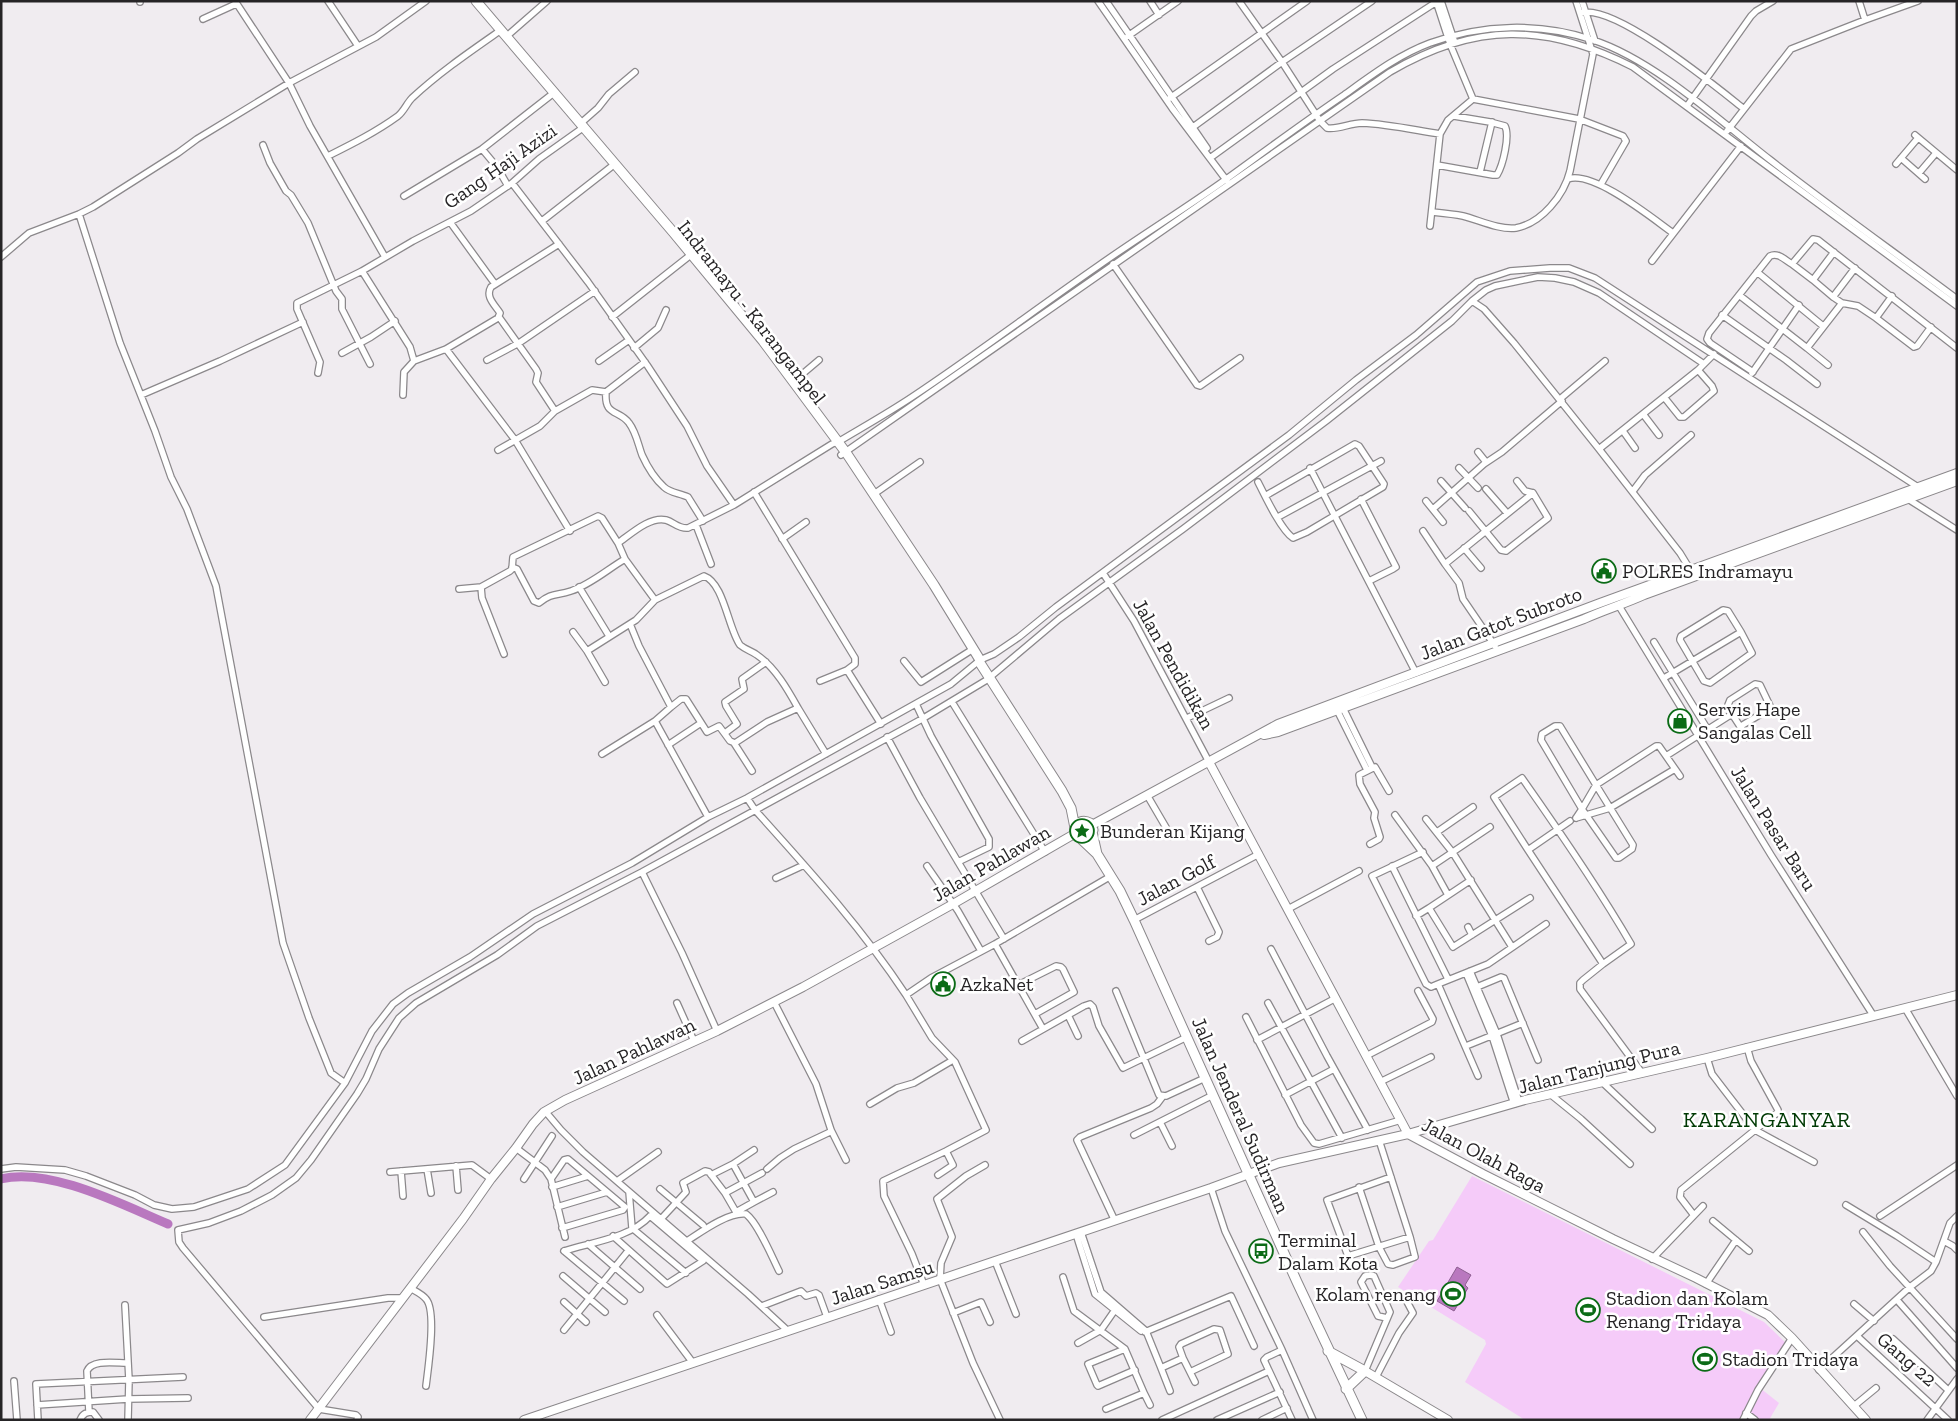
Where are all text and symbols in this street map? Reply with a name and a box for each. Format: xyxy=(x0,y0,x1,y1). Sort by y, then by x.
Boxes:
street label: Gang Haji Azizi xyxy=(439,118,561,214)
street label: Indramayu - Karangampel xyxy=(673,215,831,409)
public building icon: POLRES Indramayu xyxy=(1591,558,1617,584)
place label: POLRES Indramayu xyxy=(1622,559,1793,583)
street label: Jalan Gatot Subroto xyxy=(1417,581,1585,665)
street label: Jalan Pendidikan xyxy=(1128,594,1220,734)
place label: Servis Hape Sangalas Cell xyxy=(1698,697,1812,744)
shop icon: Servis Hape Sangalas Cell xyxy=(1667,708,1693,734)
street label: Jalan Pasar Baru xyxy=(1726,761,1822,895)
place icon: Bunderan Kijang xyxy=(1069,818,1095,844)
street label: Jalan Pahlawan xyxy=(928,819,1055,907)
place label: Bunderan Kijang xyxy=(1100,819,1245,843)
street label: Jalan Golf xyxy=(1133,849,1221,911)
public building icon: AzkaNet xyxy=(930,971,956,997)
place label: AzkaNet xyxy=(960,972,1034,996)
street label: Jalan Pahlawan xyxy=(569,1012,700,1090)
street label: Jalan Jenderal Sudirman xyxy=(1187,1013,1295,1217)
street label: Jalan Tanjung Pura xyxy=(1516,1035,1683,1099)
district label: KARANGANYAR xyxy=(1683,1106,1851,1133)
street label: Jalan Olah Raga xyxy=(1418,1112,1550,1198)
place label: Terminal Dalam Kota xyxy=(1278,1228,1379,1275)
bus stop icon: Terminal Dalam Kota xyxy=(1248,1238,1274,1264)
street label: Jalan Samsu xyxy=(828,1254,936,1310)
sports icon: Kolam renang xyxy=(1440,1281,1466,1307)
place label: Kolam renang xyxy=(1315,1282,1436,1306)
place label: Stadion dan Kolam Renang Tridaya xyxy=(1606,1286,1769,1333)
sports icon: Stadion dan Kolam Renang Tridaya xyxy=(1575,1297,1601,1323)
street label: Gang 22 xyxy=(1872,1327,1942,1391)
sports icon: Stadion Tridaya xyxy=(1692,1346,1718,1372)
place label: Stadion Tridaya xyxy=(1722,1347,1859,1371)

